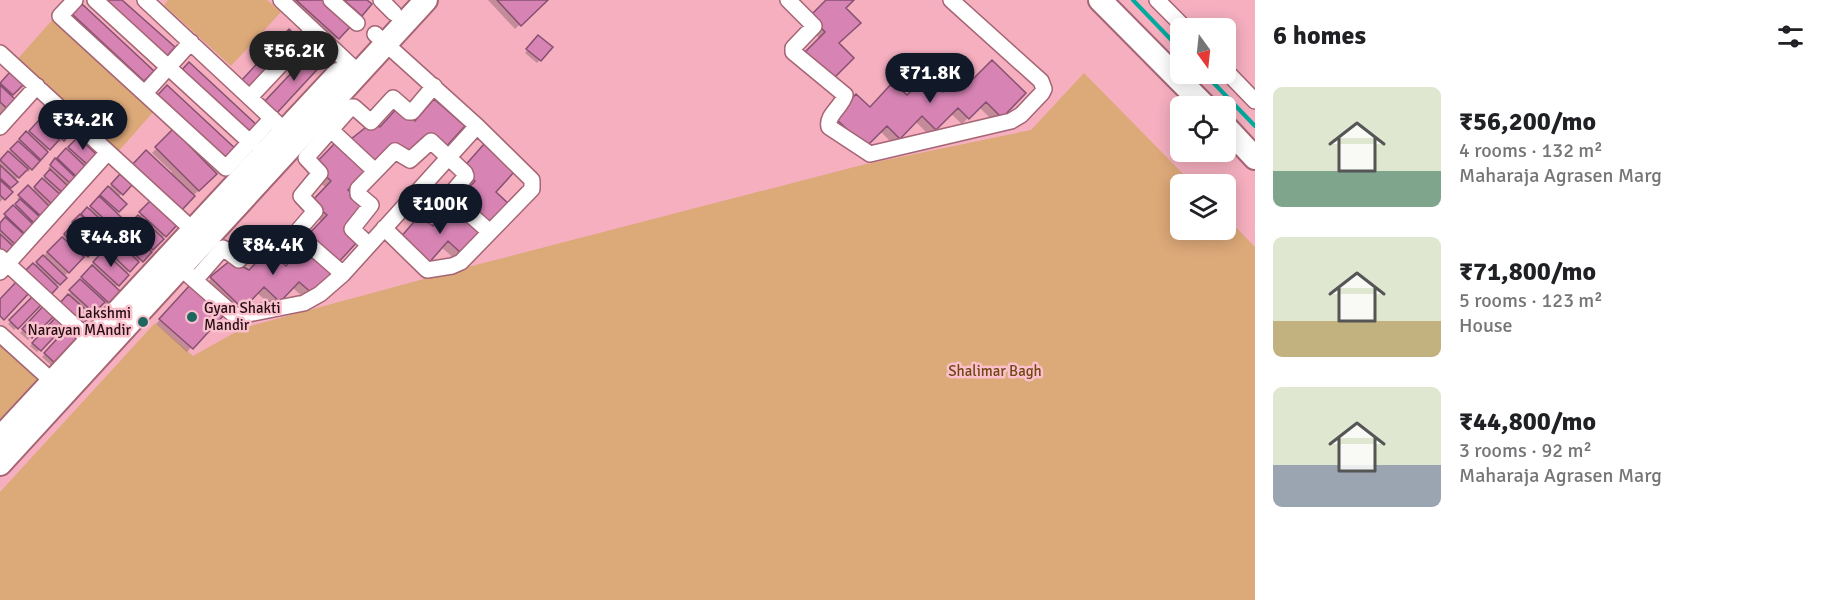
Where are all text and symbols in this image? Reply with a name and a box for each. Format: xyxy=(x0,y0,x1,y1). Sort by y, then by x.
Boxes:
north arrow xyxy=(1170,18,1236,84)
map controls xyxy=(1170,18,1236,240)
text: 6 homes xyxy=(1273,20,1366,52)
icon: filters xyxy=(1774,20,1807,53)
pin: ₹56.2K xyxy=(245,31,343,82)
text: ₹56.2K xyxy=(263,38,325,63)
pin: ₹71.8K xyxy=(881,53,979,104)
text: ₹71.8K xyxy=(899,60,961,85)
button: locate xyxy=(1170,96,1236,162)
pin: ₹34.2K xyxy=(34,100,132,151)
text: ₹56,200/mo xyxy=(1459,106,1596,138)
text: ₹34.2K xyxy=(52,107,114,132)
icon: home xyxy=(1321,111,1393,183)
text: 4 rooms · 132 m² xyxy=(1459,138,1603,163)
text: Maharaja Agrasen Marg xyxy=(1459,163,1662,188)
button: layers xyxy=(1170,174,1236,240)
pin: ₹100K xyxy=(398,184,482,235)
text: ₹100K xyxy=(412,191,468,216)
pin: ₹44.8K xyxy=(62,217,160,268)
text: ₹44.8K xyxy=(80,224,142,249)
pin: ₹84.4K xyxy=(224,225,322,276)
text: ₹84.4K xyxy=(242,232,304,257)
text: ₹71,800/mo xyxy=(1459,256,1596,288)
icon: home xyxy=(1321,261,1393,333)
text: 5 rooms · 123 m² xyxy=(1459,288,1603,313)
place label: Gyan Shakti Mandir xyxy=(204,299,281,334)
place label: Lakshmi Narayan MAndir xyxy=(28,304,131,339)
marker: Gyan Shakti Mandir xyxy=(185,310,199,324)
text: House xyxy=(1459,313,1513,338)
marker: Lakshmi Narayan MAndir xyxy=(136,315,150,329)
park label: Shalimar Bagh xyxy=(948,362,1042,380)
text: ₹44,800/mo xyxy=(1459,406,1596,438)
icon: home xyxy=(1321,411,1393,483)
text: 3 rooms · 92 m² xyxy=(1459,438,1592,463)
text: Maharaja Agrasen Marg xyxy=(1459,463,1662,488)

